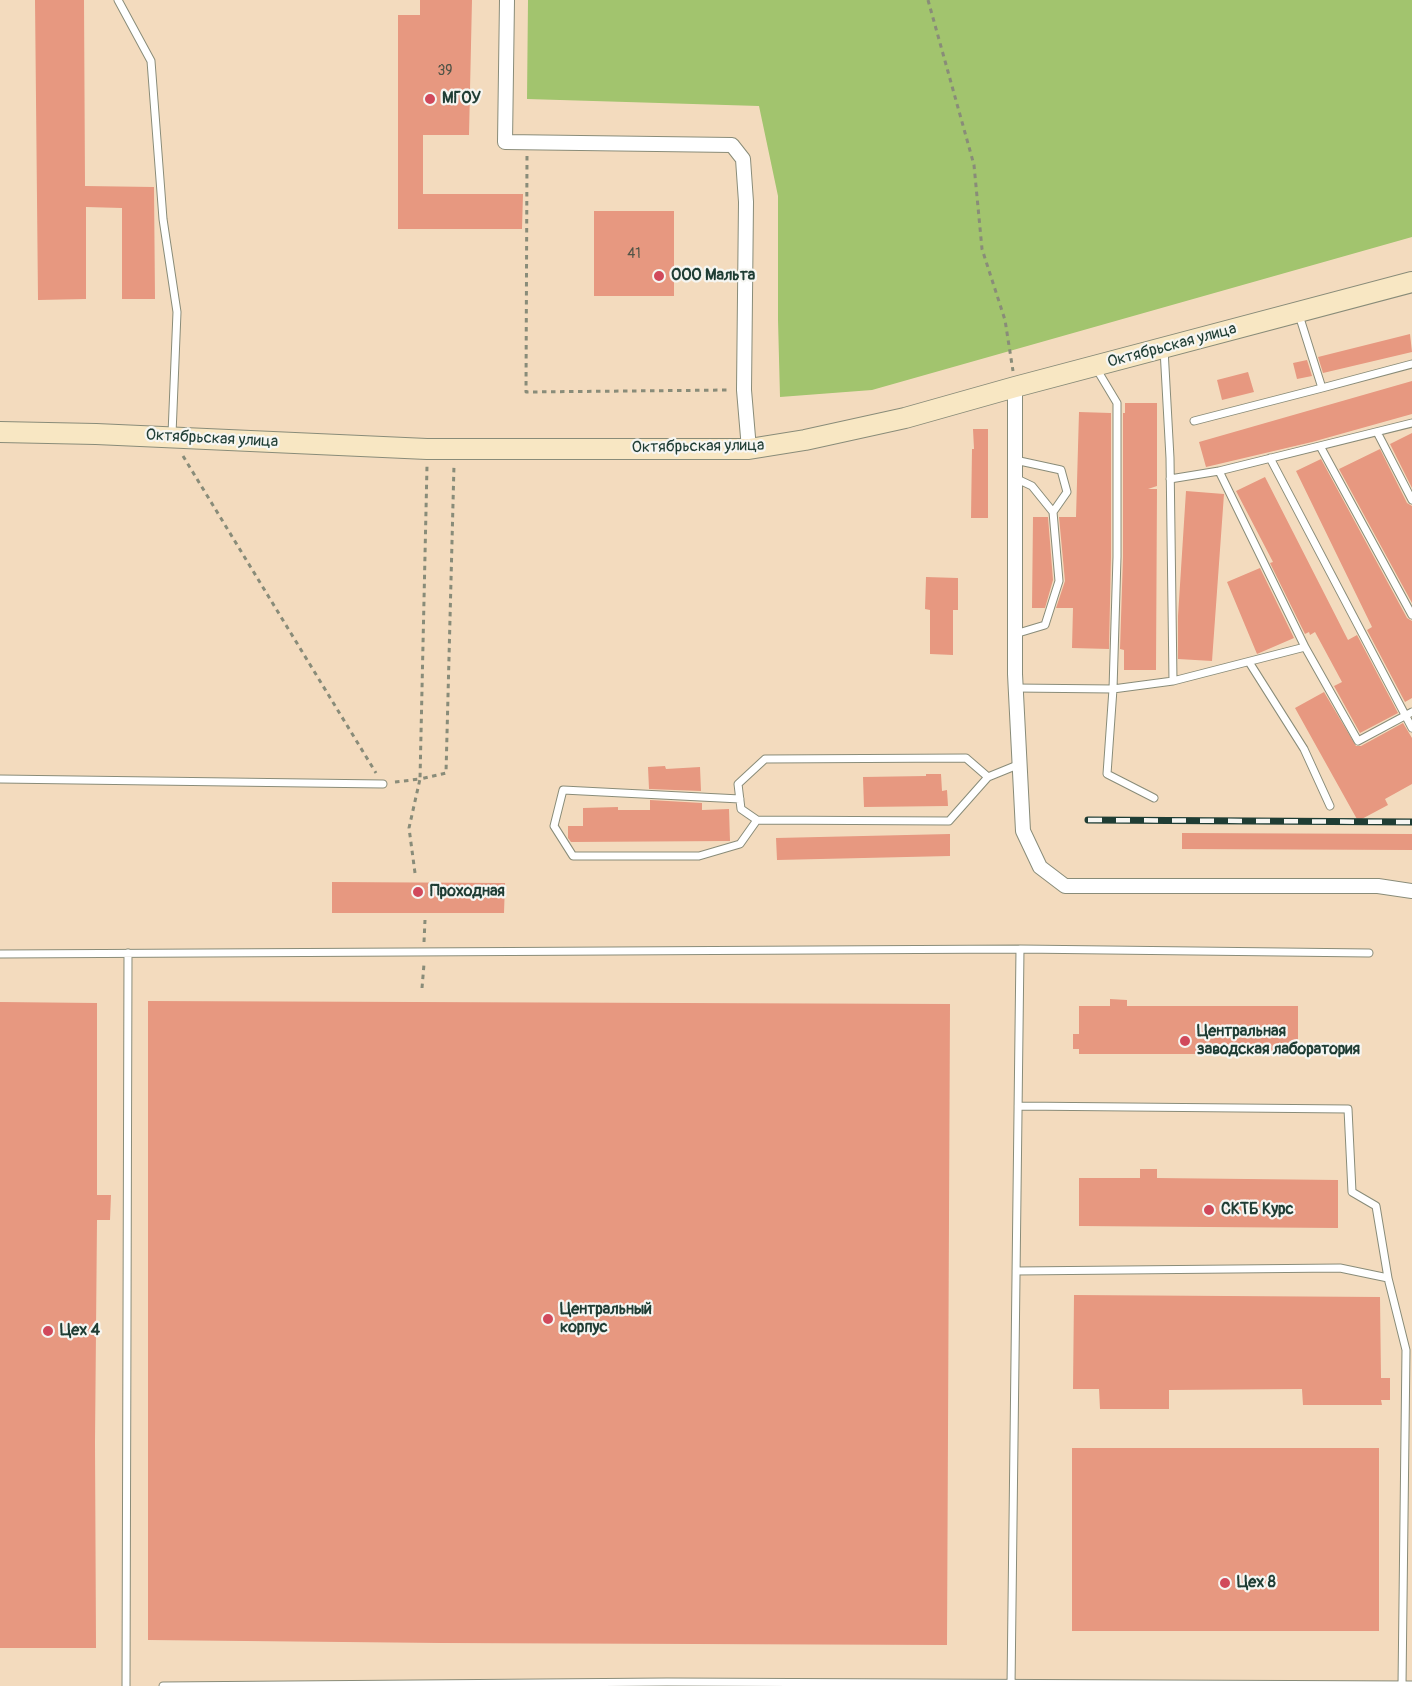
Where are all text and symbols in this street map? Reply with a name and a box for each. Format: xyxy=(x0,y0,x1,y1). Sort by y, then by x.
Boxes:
house number: 39 xyxy=(437,63,453,79)
place label: МГОУ xyxy=(442,89,481,109)
marker: МГОУ xyxy=(423,92,437,106)
house number: 41 xyxy=(627,246,641,262)
place label: ООО Мальта xyxy=(671,266,755,286)
marker: ООО Мальта xyxy=(652,269,666,283)
street label: Октябрьская улица xyxy=(1105,320,1239,372)
street label: Октябрьская улица xyxy=(145,426,279,452)
street label: Октябрьская улица xyxy=(631,436,765,458)
place label: Проходная xyxy=(430,882,505,902)
marker: Проходная xyxy=(411,885,425,899)
place label: Центральная заводская лаборатория xyxy=(1197,1022,1360,1060)
marker: Центральная заводская лаборатория xyxy=(1178,1034,1192,1048)
place label: СКТБ Курс xyxy=(1221,1200,1294,1220)
marker: СКТБ Курс xyxy=(1202,1203,1216,1217)
place label: Центральный корпус xyxy=(560,1300,652,1338)
marker: Центральный корпус xyxy=(541,1312,555,1326)
place label: Цех 4 xyxy=(60,1321,100,1341)
marker: Цех 4 xyxy=(41,1324,55,1338)
place label: Цех 8 xyxy=(1237,1573,1276,1593)
marker: Цех 8 xyxy=(1218,1576,1232,1590)

